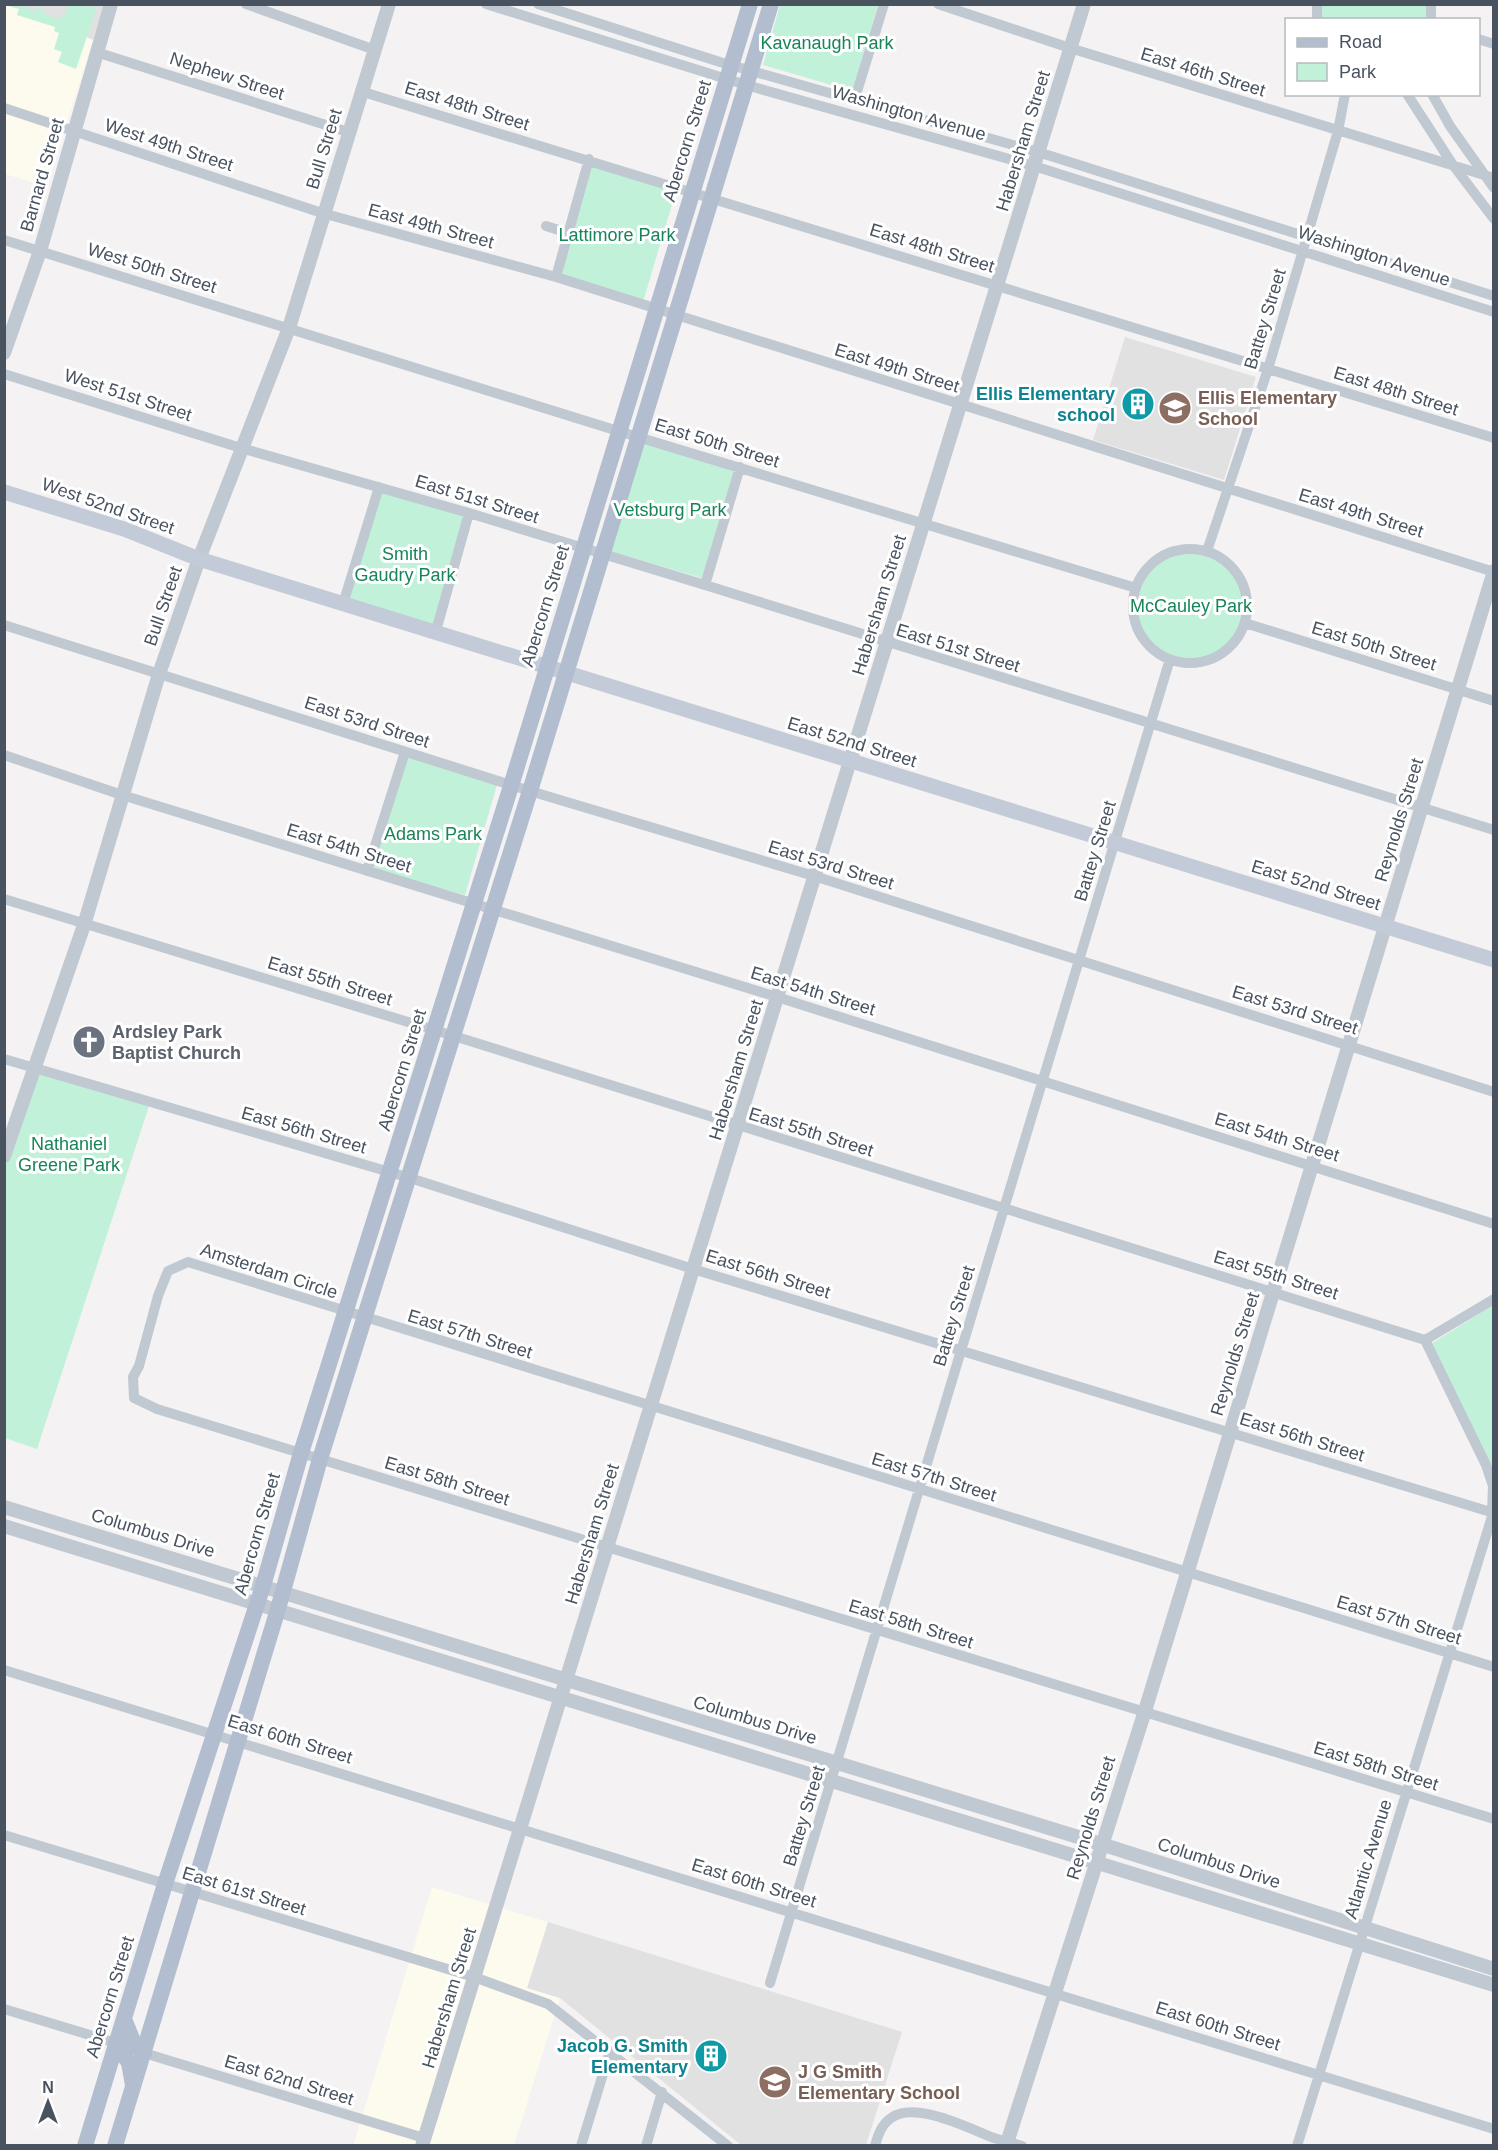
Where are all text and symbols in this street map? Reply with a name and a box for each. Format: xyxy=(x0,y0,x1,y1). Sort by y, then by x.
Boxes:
legend xyxy=(1285,18,1480,96)
text: Road xyxy=(1339,32,1382,52)
park label: Kavanaugh Park xyxy=(760,33,895,53)
street label: East 46th Street xyxy=(1138,44,1268,100)
street label: Nephew Street xyxy=(167,48,287,104)
text: Park xyxy=(1339,62,1377,82)
street label: Habersham Street xyxy=(992,68,1054,214)
street label: East 48th Street xyxy=(402,78,532,134)
street label: Abercorn Street xyxy=(659,78,715,204)
street label: Washington Avenue xyxy=(830,81,988,145)
street label: Bull Street xyxy=(302,106,346,192)
street label: West 49th Street xyxy=(102,115,236,175)
street label: Barnard Street xyxy=(16,116,68,234)
street label: East 49th Street xyxy=(366,200,496,252)
street label: East 48th Street xyxy=(867,220,997,276)
street label: Washington Avenue xyxy=(1295,222,1453,290)
park label: Lattimore Park xyxy=(558,225,677,245)
street label: West 50th Street xyxy=(85,239,219,297)
street label: Battey Street xyxy=(1240,266,1290,372)
street label: East 49th Street xyxy=(832,340,962,396)
street label: East 48th Street xyxy=(1331,363,1461,419)
street label: West 51st Street xyxy=(62,365,194,425)
place label: Ellis Elementary school xyxy=(976,384,1115,425)
building icon: Ellis Elementary school xyxy=(1120,386,1156,422)
place label: Ellis Elementary School xyxy=(1198,388,1337,429)
school or university icon: Ellis Elementary School xyxy=(1157,390,1193,426)
street label: East 50th Street xyxy=(652,415,782,471)
street label: East 51st Street xyxy=(413,471,541,527)
street label: West 52nd Street xyxy=(39,474,177,538)
street label: East 49th Street xyxy=(1296,485,1426,541)
park label: Vetsburg Park xyxy=(613,500,728,520)
street label: Habersham Street xyxy=(848,532,910,678)
street label: Abercorn Street xyxy=(517,543,573,669)
park label: Smith Gaudry Park xyxy=(354,544,457,585)
street label: Bull Street xyxy=(140,563,186,649)
park label: McCauley Park xyxy=(1130,596,1253,616)
street label: East 50th Street xyxy=(1309,618,1439,674)
street label: East 51st Street xyxy=(894,620,1022,676)
street label: East 53rd Street xyxy=(302,692,432,752)
street label: East 52nd Street xyxy=(785,713,919,771)
street label: Reynolds Street xyxy=(1371,756,1427,884)
street label: Battey Street xyxy=(1070,798,1120,904)
street label: East 54th Street xyxy=(284,820,414,876)
park label: Adams Park xyxy=(384,824,483,844)
street label: East 53rd Street xyxy=(766,836,896,894)
street label: East 52nd Street xyxy=(1249,856,1383,914)
street label: East 55th Street xyxy=(265,953,395,1009)
street label: East 54th Street xyxy=(748,963,878,1019)
street label: East 53rd Street xyxy=(1230,981,1360,1039)
street label: Habersham Street xyxy=(705,997,767,1143)
street label: Abercorn Street xyxy=(374,1007,430,1133)
place label: Ardsley Park Baptist Church xyxy=(112,1022,241,1063)
church icon: Ardsley Park Baptist Church xyxy=(71,1024,107,1060)
street label: East 56th Street xyxy=(239,1103,369,1157)
street label: East 55th Street xyxy=(746,1104,876,1160)
street label: East 54th Street xyxy=(1212,1109,1342,1165)
park label: Nathaniel Greene Park xyxy=(18,1134,121,1175)
street label: Amsterdam Circle xyxy=(198,1239,340,1303)
street label: East 56th Street xyxy=(703,1246,833,1302)
street label: East 55th Street xyxy=(1211,1247,1341,1303)
street label: Battey Street xyxy=(929,1263,979,1369)
street label: Reynolds Street xyxy=(1207,1290,1263,1418)
street label: East 57th Street xyxy=(405,1306,535,1362)
street label: East 56th Street xyxy=(1237,1409,1367,1465)
street label: East 57th Street xyxy=(869,1449,999,1505)
street label: East 58th Street xyxy=(382,1453,512,1509)
street label: Habersham Street xyxy=(561,1461,623,1607)
street label: Abercorn Street xyxy=(230,1471,284,1597)
street label: Columbus Drive xyxy=(89,1505,217,1561)
street label: East 57th Street xyxy=(1334,1592,1464,1648)
street label: East 58th Street xyxy=(846,1596,976,1652)
street label: Columbus Drive xyxy=(691,1692,819,1748)
street label: East 60th Street xyxy=(225,1711,355,1767)
street label: East 58th Street xyxy=(1311,1738,1441,1794)
street label: Reynolds Street xyxy=(1063,1754,1119,1882)
street label: Battey Street xyxy=(779,1763,829,1869)
street label: Atlantic Avenue xyxy=(1340,1797,1396,1921)
street label: Columbus Drive xyxy=(1155,1834,1283,1892)
street label: East 60th Street xyxy=(689,1855,819,1911)
street label: East 61st Street xyxy=(180,1863,308,1919)
street label: Habersham Street xyxy=(418,1925,480,2071)
street label: Abercorn Street xyxy=(82,1934,138,2060)
street label: East 60th Street xyxy=(1153,1998,1283,2054)
place label: Jacob G. Smith Elementary xyxy=(557,2036,688,2077)
building icon: Jacob G. Smith Elementary xyxy=(693,2038,729,2074)
street label: East 62nd Street xyxy=(222,2051,356,2109)
place label: J G Smith Elementary School xyxy=(798,2062,960,2103)
school or university icon: J G Smith Elementary School xyxy=(757,2064,793,2100)
north arrow xyxy=(18,2072,78,2132)
text: N xyxy=(42,2079,54,2096)

